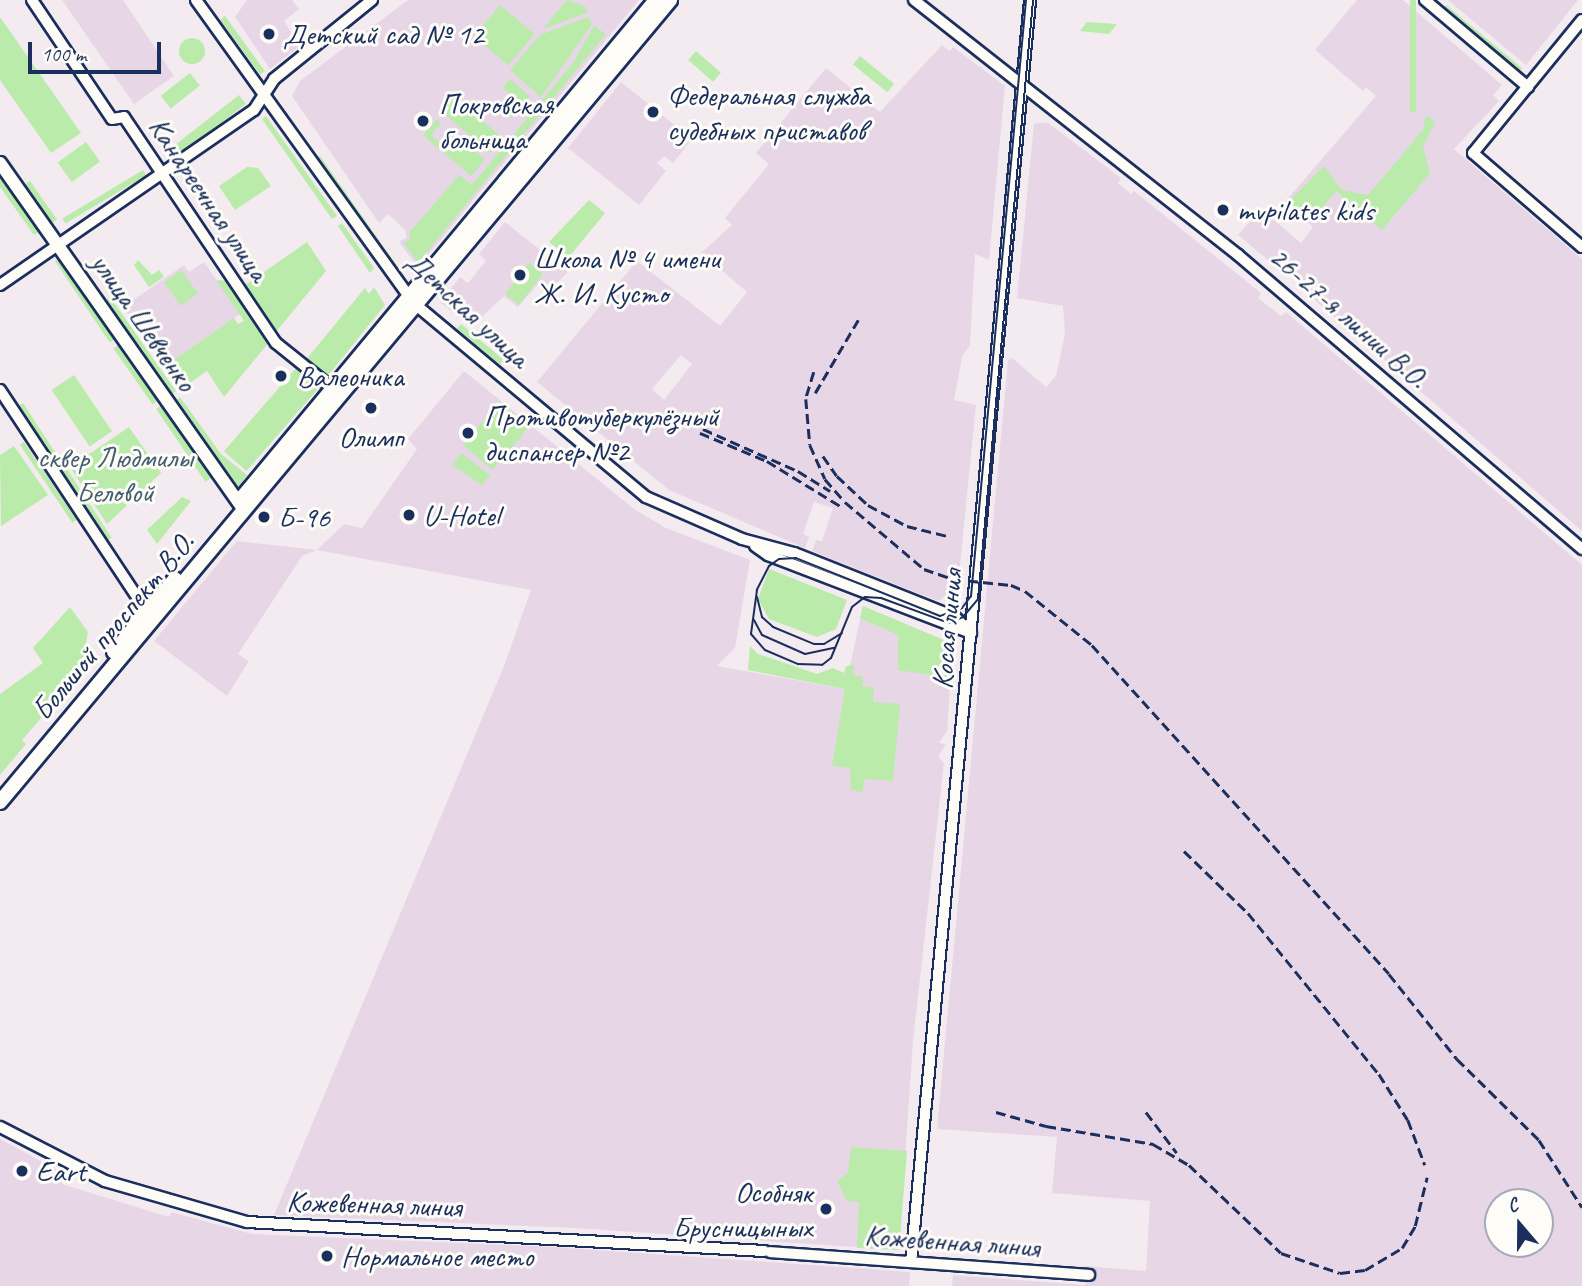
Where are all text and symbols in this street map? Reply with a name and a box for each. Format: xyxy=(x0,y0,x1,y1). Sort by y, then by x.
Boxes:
place label: Детский сад № 12 xyxy=(283,16,484,52)
marker: Детский сад № 12 xyxy=(261,26,277,42)
scale bar xyxy=(32,28,164,72)
text: 100 m xyxy=(41,41,86,67)
place label: Федеральная служба судебных приставов xyxy=(667,77,865,148)
place label: Покровская больница xyxy=(439,86,554,156)
marker: Федеральная служба судебных приставов xyxy=(645,104,661,120)
street label: Канареечная улица xyxy=(141,110,277,288)
marker: Покровская больница xyxy=(413,111,433,131)
place label: mvpilates kids xyxy=(1237,192,1374,228)
marker: mvpilates kids xyxy=(1215,202,1231,218)
street label: 26-27-я линии В.О. xyxy=(1262,238,1436,396)
place label: Школа № 4 имени Ж. И. Кусто xyxy=(534,240,719,310)
street label: Детская улица xyxy=(399,243,537,375)
street label: улица Шевченко xyxy=(83,245,205,399)
marker: Школа № 4 имени Ж. И. Кусто xyxy=(512,267,528,283)
place label: Валеоника xyxy=(297,358,403,394)
marker: Валеоника xyxy=(271,366,291,386)
place label: Противотуберкулёзный диспансер №2 xyxy=(484,398,719,468)
marker: Олимп xyxy=(363,400,379,416)
place label: Олимп xyxy=(338,419,404,455)
marker: Противотуберкулёзный диспансер №2 xyxy=(458,423,478,443)
park label: сквер Людмилы Беловой xyxy=(35,439,195,510)
place label: U-Hotel xyxy=(423,497,499,533)
place label: Б-96 xyxy=(278,499,330,535)
marker: U-Hotel xyxy=(401,507,417,523)
marker: Б-96 xyxy=(256,509,272,525)
street label: Большой проспект В.О. xyxy=(24,525,202,727)
street label: Косая линия xyxy=(924,567,970,691)
place label: Eart xyxy=(36,1153,86,1189)
marker: Eart xyxy=(14,1163,30,1179)
place label: Особняк Брусницыных xyxy=(673,1174,812,1244)
street label: Кожевенная линия xyxy=(283,1183,465,1225)
north arrow xyxy=(1484,1188,1554,1258)
text: С xyxy=(1504,1192,1521,1218)
marker: Особняк Брусницыных xyxy=(818,1201,834,1217)
street label: Кожевенная линия xyxy=(861,1217,1043,1265)
place label: Нормальное место xyxy=(341,1238,532,1274)
marker: Нормальное место xyxy=(319,1248,335,1264)

